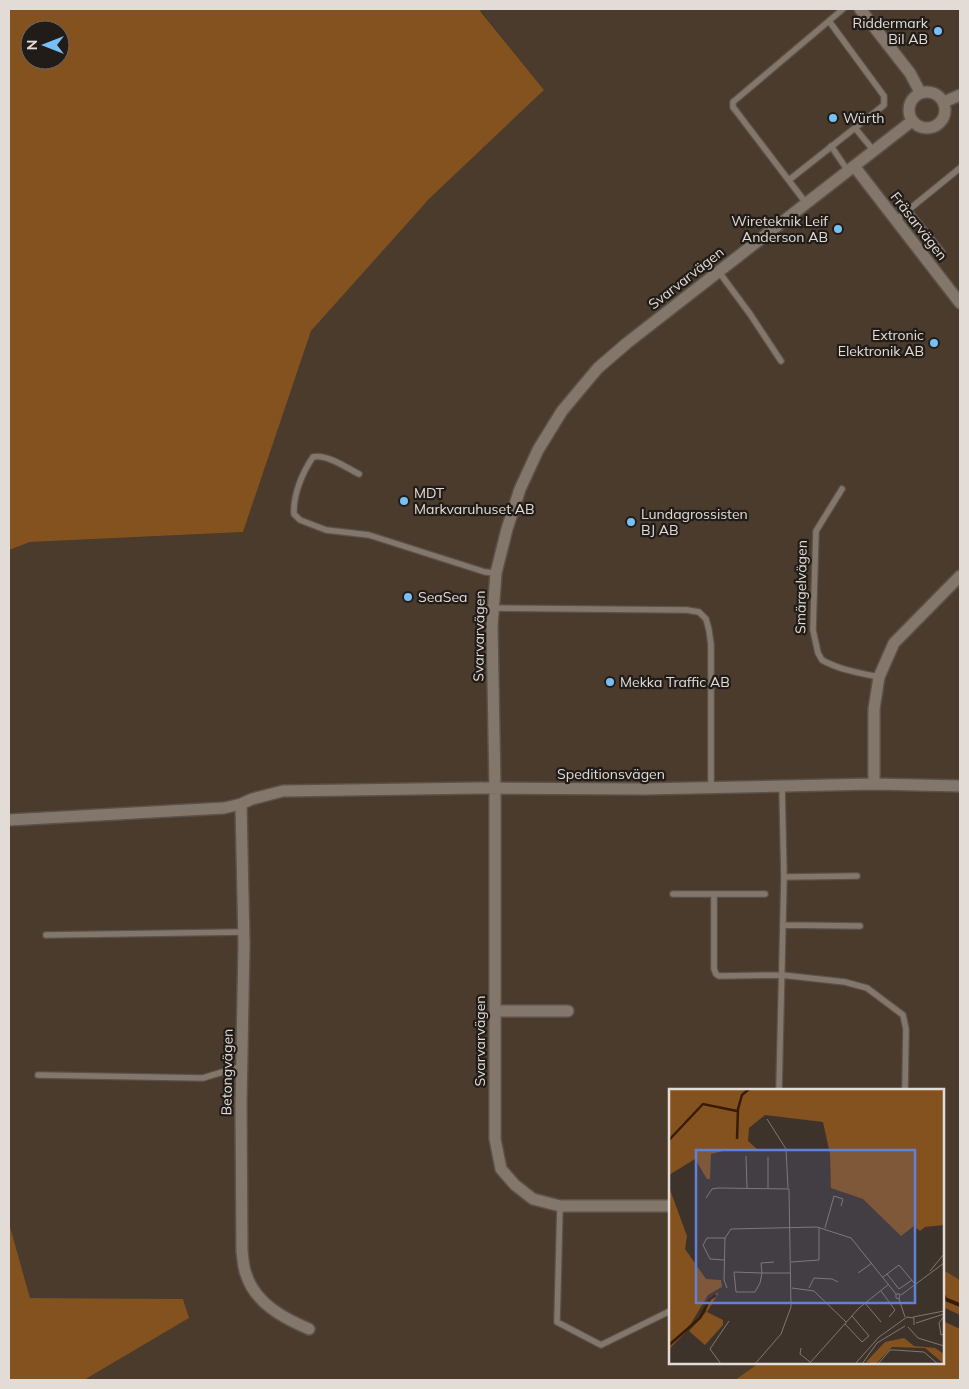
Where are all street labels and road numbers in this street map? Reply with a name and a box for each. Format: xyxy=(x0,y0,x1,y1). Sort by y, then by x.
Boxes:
street label: Fräsarvägen xyxy=(887,188,951,264)
street label: Svarvarvägen xyxy=(645,243,727,313)
street label: Smärgelvägen xyxy=(791,540,811,634)
street label: Svarvarvägen xyxy=(469,590,489,682)
street label: Speditionsvägen xyxy=(557,765,665,783)
street label: Svarvarvägen xyxy=(471,995,489,1087)
street label: Betongvägen xyxy=(217,1028,237,1116)

